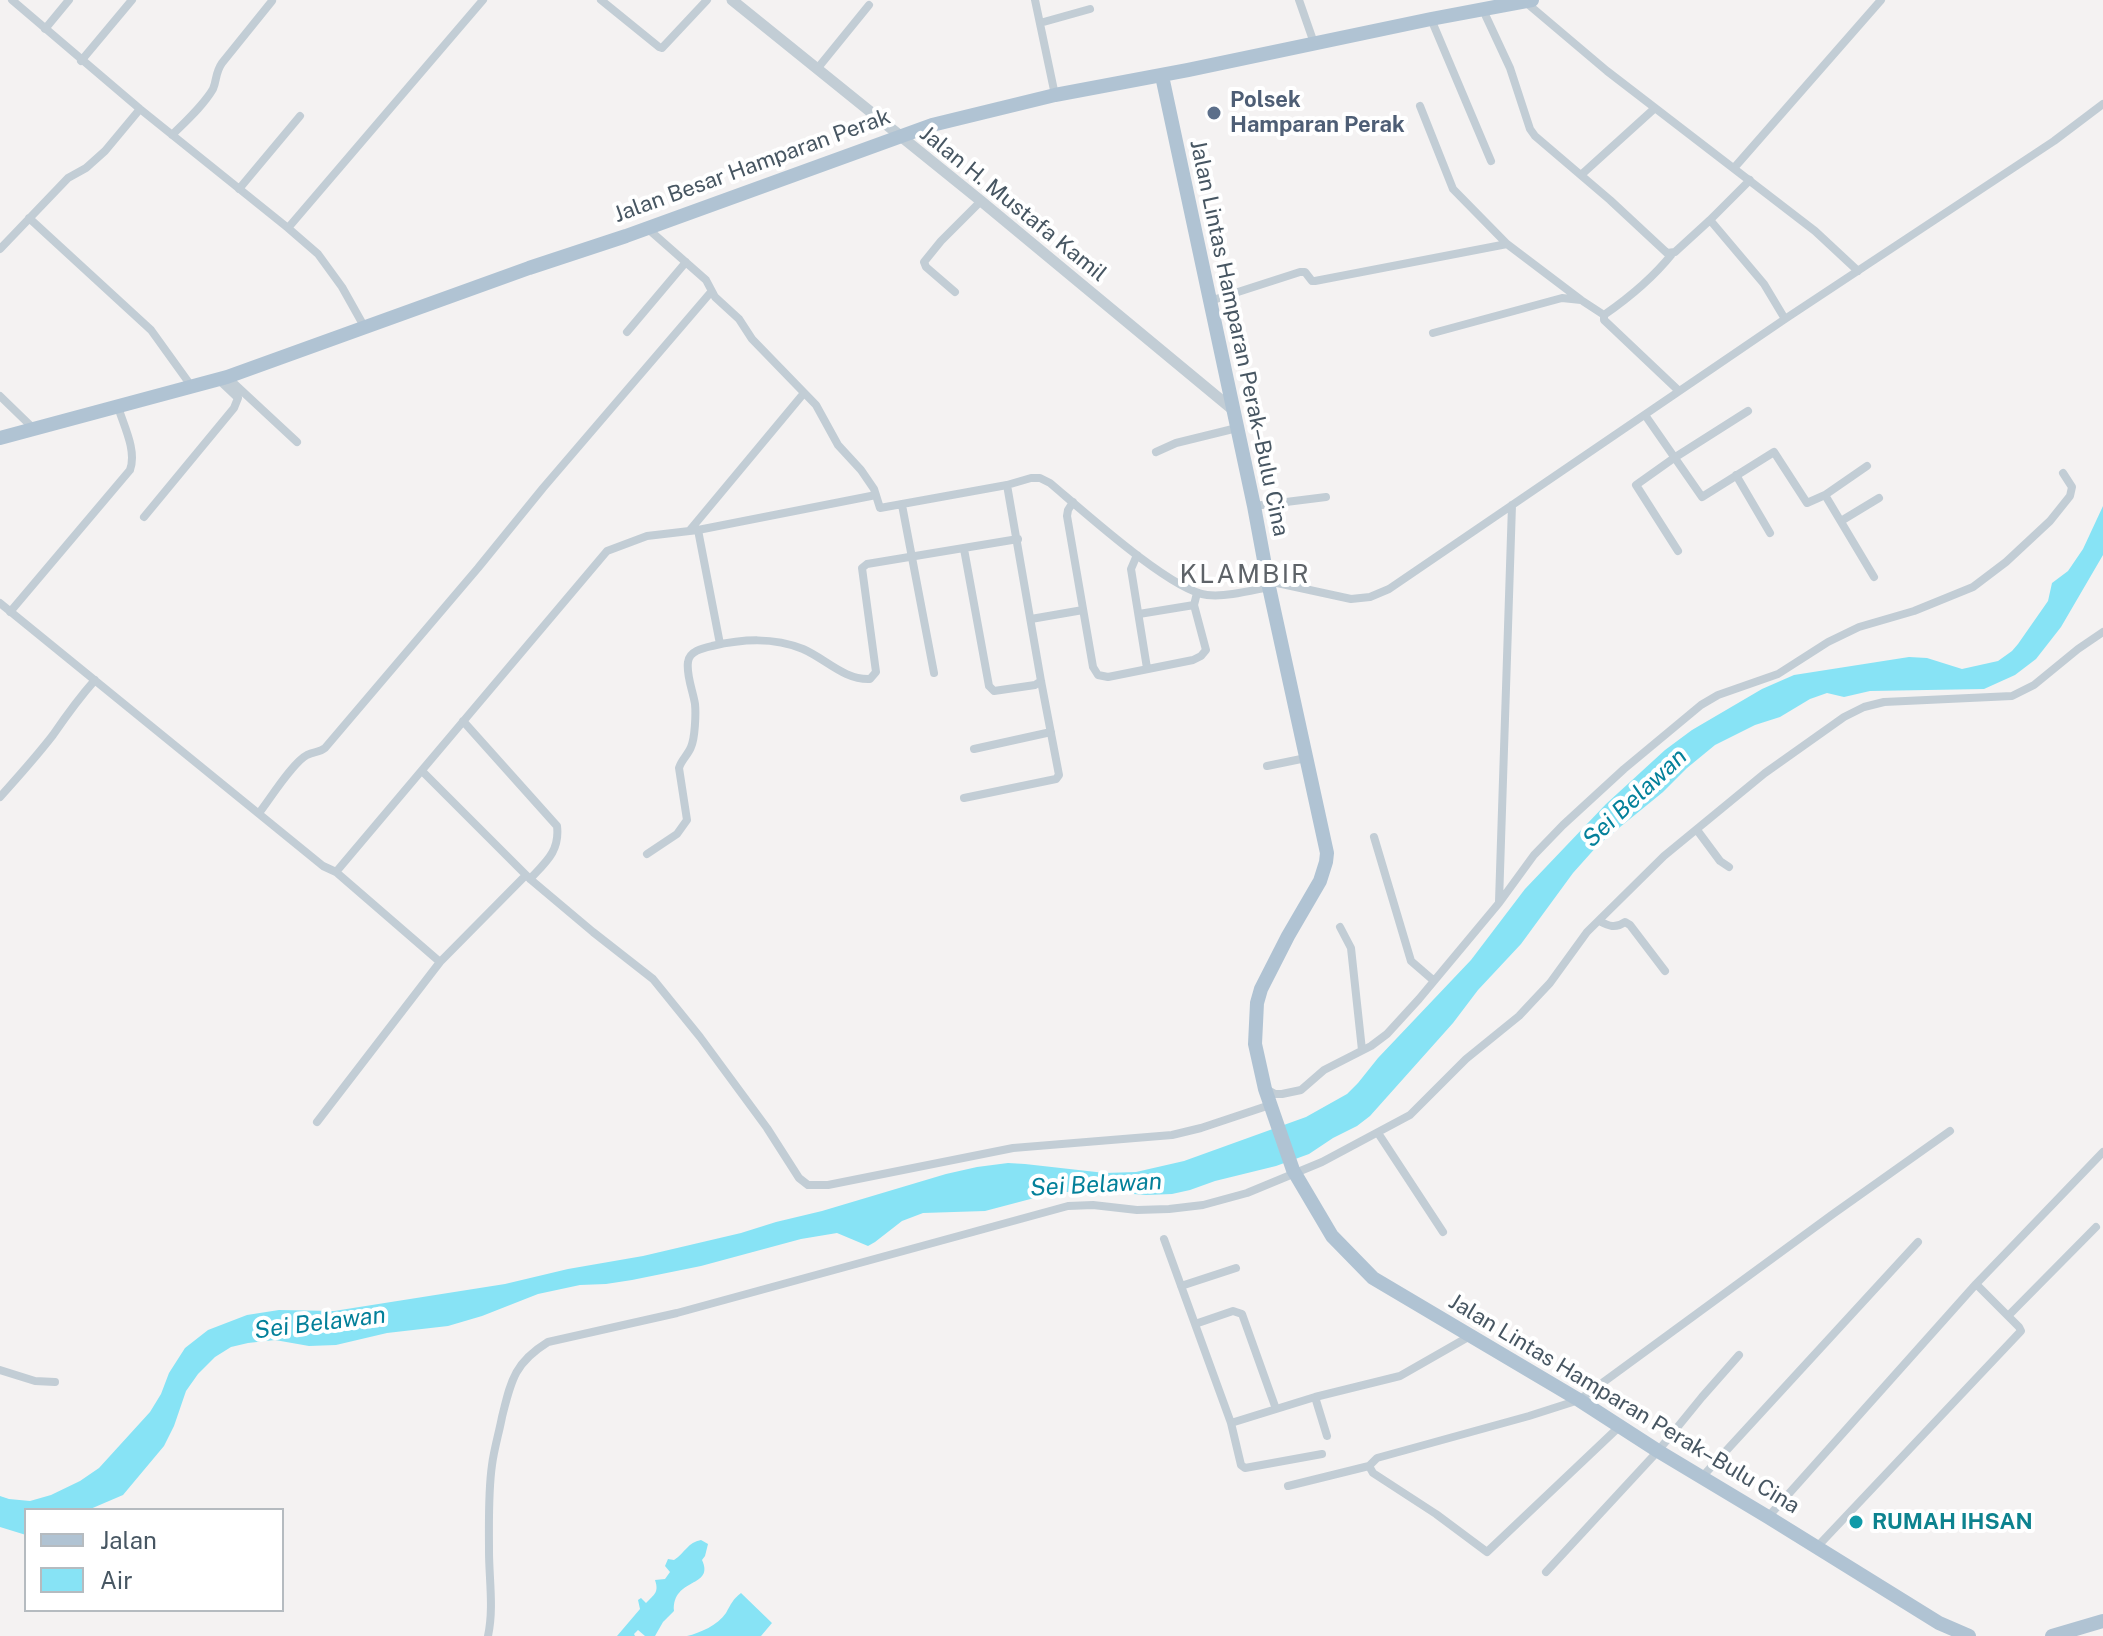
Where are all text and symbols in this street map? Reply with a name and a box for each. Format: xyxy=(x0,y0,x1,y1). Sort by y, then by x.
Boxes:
place label: Polsek Hamparan Perak xyxy=(1230,87,1405,138)
street label: Jalan Besar Hamparan Perak xyxy=(610,104,894,228)
marker: Polsek Hamparan Perak xyxy=(1205,104,1223,122)
street label: Jalan H. Mustafa Kamil xyxy=(914,121,1112,287)
street label: Jalan Lintas Hamparan Perak–Bulu Cina xyxy=(1184,137,1294,539)
district label: KLAMBIR xyxy=(1179,559,1311,591)
water label: Sei Belawan xyxy=(1577,742,1693,854)
water label: Sei Belawan xyxy=(1029,1167,1163,1203)
street label: Jalan Lintas Hamparan Perak–Bulu Cina xyxy=(1444,1288,1804,1520)
water label: Sei Belawan xyxy=(253,1301,387,1345)
legend xyxy=(24,1508,284,1612)
place label: RUMAH IHSAN xyxy=(1872,1509,2033,1535)
marker: RUMAH IHSAN xyxy=(1847,1513,1865,1531)
text: Jalan xyxy=(100,1526,157,1554)
text: Air xyxy=(100,1566,133,1594)

